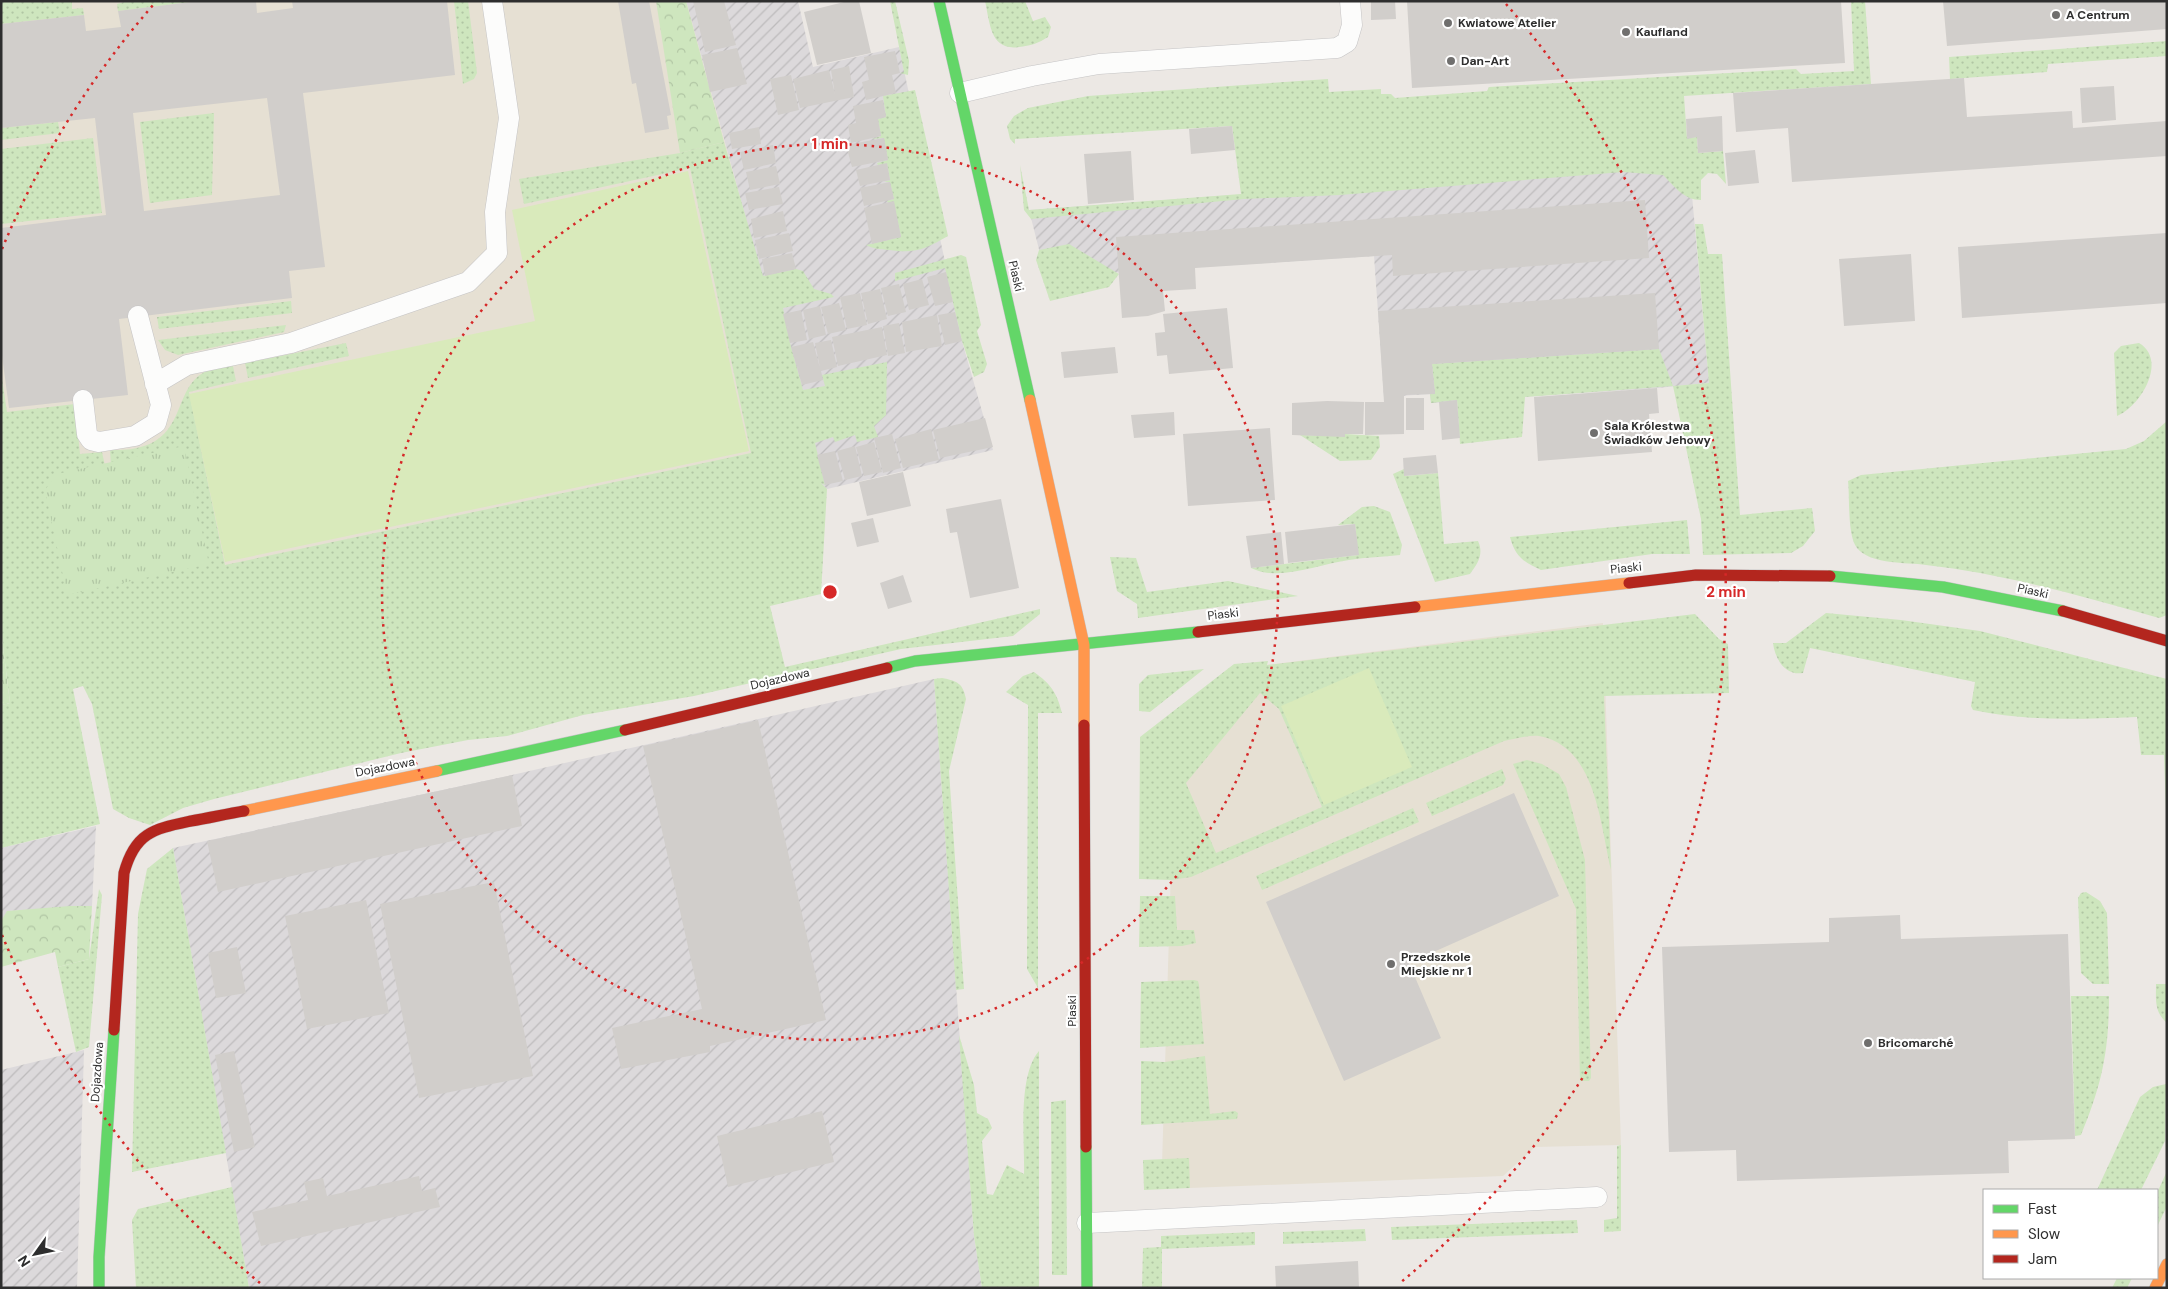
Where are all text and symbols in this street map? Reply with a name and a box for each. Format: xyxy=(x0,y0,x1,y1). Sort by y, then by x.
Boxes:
place label: A Centrum xyxy=(2066,7,2130,23)
marker: A Centrum xyxy=(2050,9,2062,21)
place label: Kwiatowe Atelier xyxy=(1458,15,1556,31)
marker: Kwiatowe Atelier xyxy=(1442,17,1454,29)
place label: Kaufland xyxy=(1636,24,1688,40)
marker: Kaufland xyxy=(1620,26,1632,38)
place label: Dan-Art xyxy=(1461,53,1509,69)
marker: Dan-Art xyxy=(1445,55,1457,67)
text: 1 min xyxy=(812,134,848,154)
street label: Piaski xyxy=(1005,259,1027,293)
place label: Sala Królestwa Świadków Jehowy xyxy=(1604,418,1712,448)
marker: Sala Królestwa Świadków Jehowy xyxy=(1588,427,1600,439)
street label: Piaski xyxy=(1610,558,1643,578)
street label: Piaski xyxy=(2016,580,2050,602)
text: 2 min xyxy=(1706,582,1746,602)
centre of rings xyxy=(821,583,839,601)
street label: Piaski xyxy=(1206,604,1240,624)
street label: Dojazdowa xyxy=(749,664,811,694)
street label: Dojazdowa xyxy=(354,753,416,781)
place label: Przedszkole Miejskie nr 1 xyxy=(1401,949,1472,979)
marker: Przedszkole Miejskie nr 1 xyxy=(1385,958,1397,970)
street label: Piaski xyxy=(1064,995,1080,1027)
place label: Bricomarché xyxy=(1878,1035,1954,1051)
marker: Bricomarché xyxy=(1862,1037,1874,1049)
street label: Dojazdowa xyxy=(87,1041,107,1103)
legend xyxy=(1983,1189,2158,1279)
text: Fast xyxy=(2028,1199,2057,1219)
text: Slow xyxy=(2028,1224,2061,1244)
north arrow xyxy=(10,1229,60,1279)
text: Jam xyxy=(2028,1249,2057,1269)
text: N xyxy=(14,1252,34,1270)

